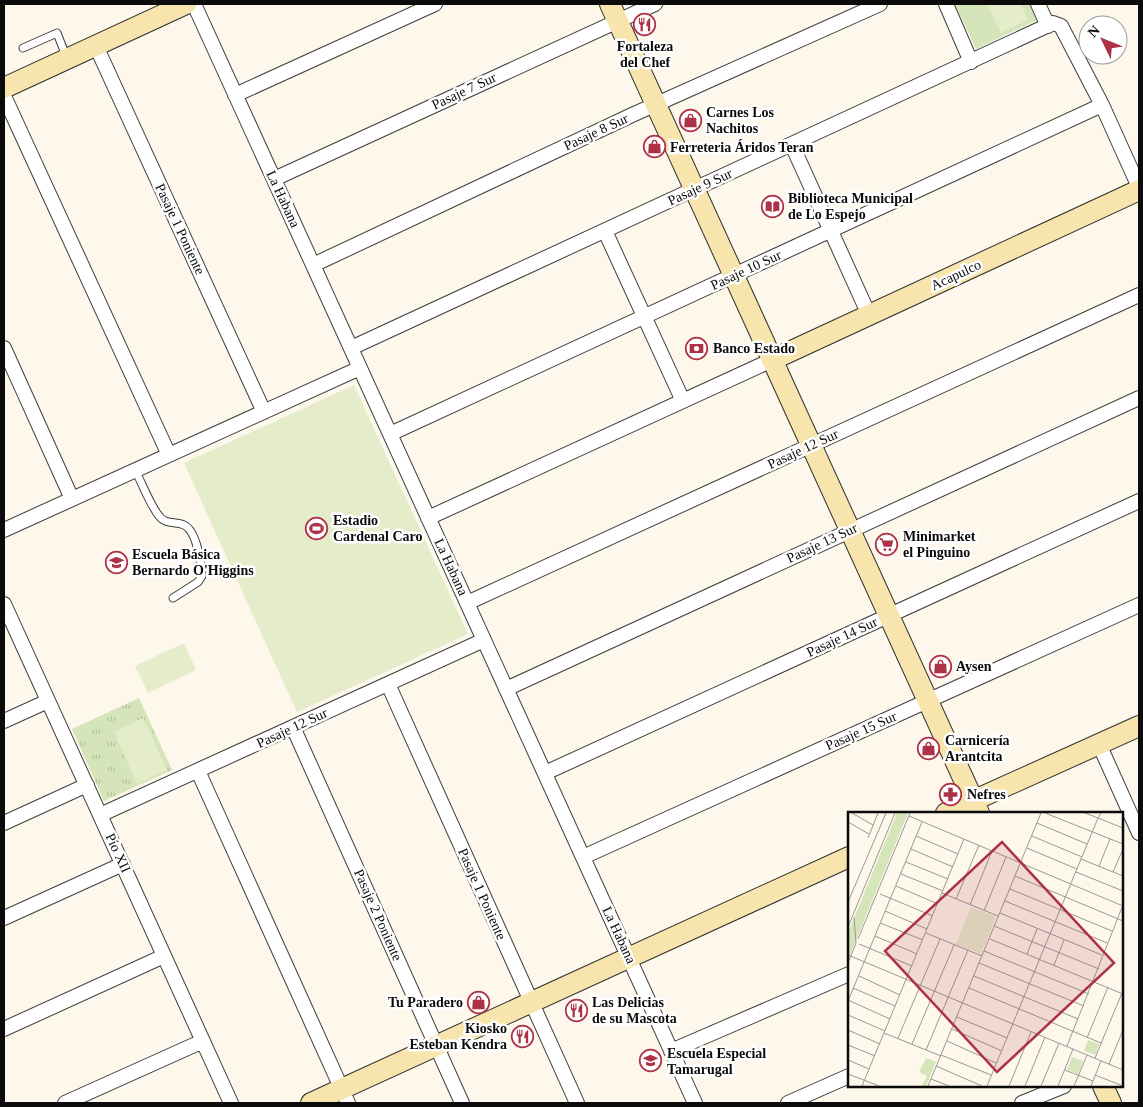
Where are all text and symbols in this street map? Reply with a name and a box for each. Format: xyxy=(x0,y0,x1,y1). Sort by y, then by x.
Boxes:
restaurant icon: Fortaleza del Chef xyxy=(633,12,657,36)
north arrow xyxy=(1078,15,1128,65)
text: N xyxy=(1085,23,1103,40)
place label: Fortaleza del Chef xyxy=(617,39,673,70)
street label: Pasaje 7 Sur xyxy=(429,69,499,112)
place label: Carnes Los Nachitos xyxy=(706,105,775,136)
shop icon: Carnes Los Nachitos xyxy=(678,108,702,132)
street label: Pasaje 8 Sur xyxy=(561,110,631,153)
shop icon: Ferreteria Áridos Teran xyxy=(642,135,666,159)
place label: Ferreteria Áridos Teran xyxy=(670,139,814,155)
street label: Pasaje 9 Sur xyxy=(665,165,735,208)
street label: La Habana xyxy=(263,168,303,231)
street label: Pasaje 1 Poniente xyxy=(152,181,208,277)
place label: Biblioteca Municipal de Lo Espejo xyxy=(788,191,913,222)
library icon: Biblioteca Municipal de Lo Espejo xyxy=(760,194,784,218)
street label: Pasaje 10 Sur xyxy=(708,247,784,293)
street label: Acapulco xyxy=(929,257,983,293)
bank icon: Banco Estado xyxy=(685,336,709,360)
place label: Banco Estado xyxy=(713,341,795,356)
street label: Pasaje 12 Sur xyxy=(765,426,841,472)
place label: Estadio Cardenal Caro xyxy=(333,513,423,544)
sports icon: Estadio Cardenal Caro xyxy=(305,516,329,540)
street label: Pasaje 13 Sur xyxy=(784,520,860,566)
place label: Minimarket el Pinguino xyxy=(903,529,976,560)
supermarket icon: Minimarket el Pinguino xyxy=(875,532,899,556)
street label: La Habana xyxy=(431,536,471,599)
place label: Escuela Básica Bernardo O'Higgins xyxy=(132,547,254,578)
school or university icon: Escuela Básica Bernardo O'Higgins xyxy=(104,550,128,574)
street label: Pasaje 14 Sur xyxy=(804,614,880,660)
shop icon: Aysen xyxy=(928,654,952,678)
place label: Aysen xyxy=(956,659,992,674)
street label: Pasaje 12 Sur xyxy=(254,705,330,751)
street label: Pasaje 15 Sur xyxy=(823,709,899,753)
place label: Carnicería Arantcita xyxy=(945,733,1010,764)
shop icon: Carnicería Arantcita xyxy=(917,736,941,760)
pharmacy icon: Nefres xyxy=(939,782,963,806)
place label: Nefres xyxy=(967,787,1006,802)
inset map xyxy=(848,812,1123,1087)
street label: Pío XII xyxy=(102,831,134,875)
street label: Pasaje 1 Poniente xyxy=(455,846,509,942)
street label: Pasaje 2 Poniente xyxy=(351,867,405,963)
street label: La Habana xyxy=(599,904,639,967)
shop icon: Tu Paradero xyxy=(467,990,491,1014)
place label: Tu Paradero xyxy=(388,995,463,1010)
place label: Las Delicias de su Mascota xyxy=(592,995,677,1026)
restaurant icon: Las Delicias de su Mascota xyxy=(564,998,588,1022)
place label: Kiosko Esteban Kendra xyxy=(409,1021,507,1052)
restaurant icon: Kiosko Esteban Kendra xyxy=(511,1024,535,1048)
place label: Escuela Especial Tamarugal xyxy=(667,1046,766,1077)
school or university icon: Escuela Especial Tamarugal xyxy=(639,1049,663,1073)

